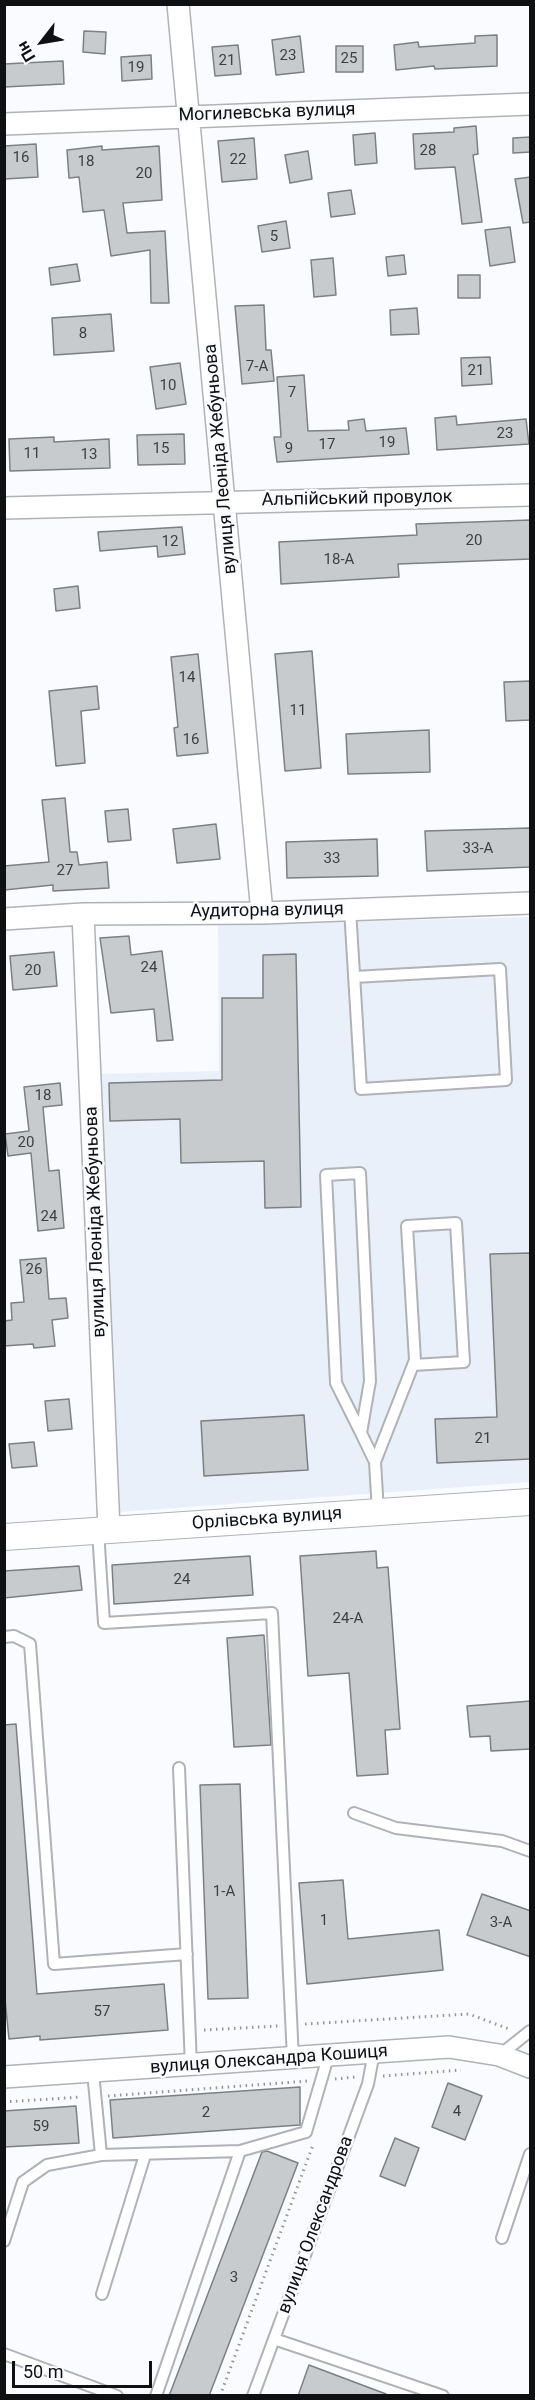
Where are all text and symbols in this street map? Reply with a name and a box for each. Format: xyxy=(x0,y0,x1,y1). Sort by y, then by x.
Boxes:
north arrow xyxy=(12,12,72,72)
text: Пн xyxy=(13,38,40,65)
house number: 23 xyxy=(280,47,296,65)
house number: 25 xyxy=(341,50,357,68)
house number: 21 xyxy=(219,52,235,70)
house number: 19 xyxy=(128,59,144,77)
street label: Могилевська вулиця xyxy=(178,99,356,127)
house number: 28 xyxy=(420,142,436,160)
house number: 16 xyxy=(13,149,29,167)
house number: 22 xyxy=(230,151,246,169)
house number: 18 xyxy=(78,153,94,171)
house number: 20 xyxy=(136,165,152,183)
house number: 5 xyxy=(270,228,278,246)
house number: 8 xyxy=(79,325,87,343)
street label: вулиця Леоніда Жебуньова xyxy=(200,343,242,575)
house number: 7-А xyxy=(246,358,268,376)
house number: 21 xyxy=(468,362,484,380)
house number: 10 xyxy=(160,377,176,395)
house number: 7 xyxy=(288,384,296,402)
house number: 23 xyxy=(497,425,513,443)
house number: 19 xyxy=(379,434,395,452)
house number: 17 xyxy=(319,436,335,454)
house number: 15 xyxy=(153,440,169,458)
house number: 9 xyxy=(285,440,293,458)
house number: 11 xyxy=(24,445,40,463)
house number: 13 xyxy=(81,446,97,464)
street label: Альпійський провулок xyxy=(261,487,453,511)
house number: 20 xyxy=(466,532,482,550)
house number: 12 xyxy=(162,533,178,551)
house number: 18-А xyxy=(324,551,354,569)
house number: 14 xyxy=(179,669,195,687)
house number: 11 xyxy=(290,702,306,720)
house number: 16 xyxy=(183,731,199,749)
house number: 33-А xyxy=(463,840,493,858)
house number: 33 xyxy=(324,850,340,868)
house number: 27 xyxy=(57,862,73,880)
street label: Аудиторна вулиця xyxy=(190,899,344,923)
house number: 24 xyxy=(141,959,157,977)
house number: 20 xyxy=(25,962,41,980)
house number: 18 xyxy=(35,1087,51,1105)
street label: вулиця Леоніда Жебуньова xyxy=(81,1106,111,1338)
house number: 20 xyxy=(18,1134,34,1152)
house number: 24 xyxy=(41,1208,57,1226)
house number: 26 xyxy=(26,1261,42,1279)
house number: 21 xyxy=(475,1430,491,1448)
street label: Орлівська вулиця xyxy=(191,1503,343,1535)
house number: 24 xyxy=(174,1571,190,1589)
house number: 24-А xyxy=(333,1610,363,1628)
house number: 1-А xyxy=(213,1883,235,1901)
house number: 1 xyxy=(320,1912,328,1930)
house number: 3-А xyxy=(490,1914,512,1932)
house number: 57 xyxy=(94,2003,110,2021)
street label: вулиця Олександра Кошиця xyxy=(149,2041,389,2079)
house number: 4 xyxy=(453,2103,461,2121)
house number: 2 xyxy=(202,2104,210,2122)
house number: 59 xyxy=(33,2118,49,2136)
street label: вулиця Олександрова xyxy=(274,2133,358,2317)
house number: 3 xyxy=(230,2269,238,2287)
scale bar xyxy=(15,2349,154,2387)
text: 50 m xyxy=(23,2361,63,2382)

